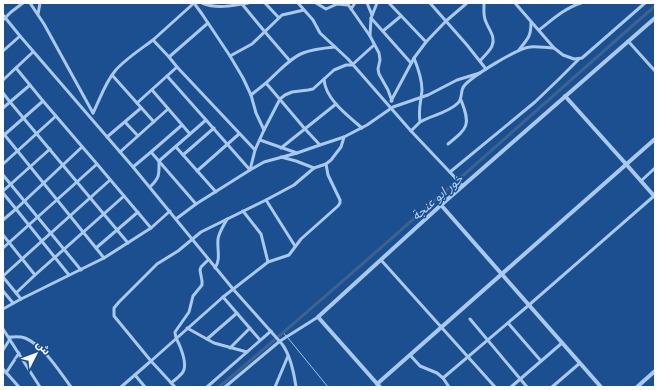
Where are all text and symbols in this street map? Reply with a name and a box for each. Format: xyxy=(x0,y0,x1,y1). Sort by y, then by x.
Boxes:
water label: خور ابو عنجة xyxy=(408,170,467,224)
north arrow xyxy=(16,334,56,374)
text: ش xyxy=(33,337,54,358)

